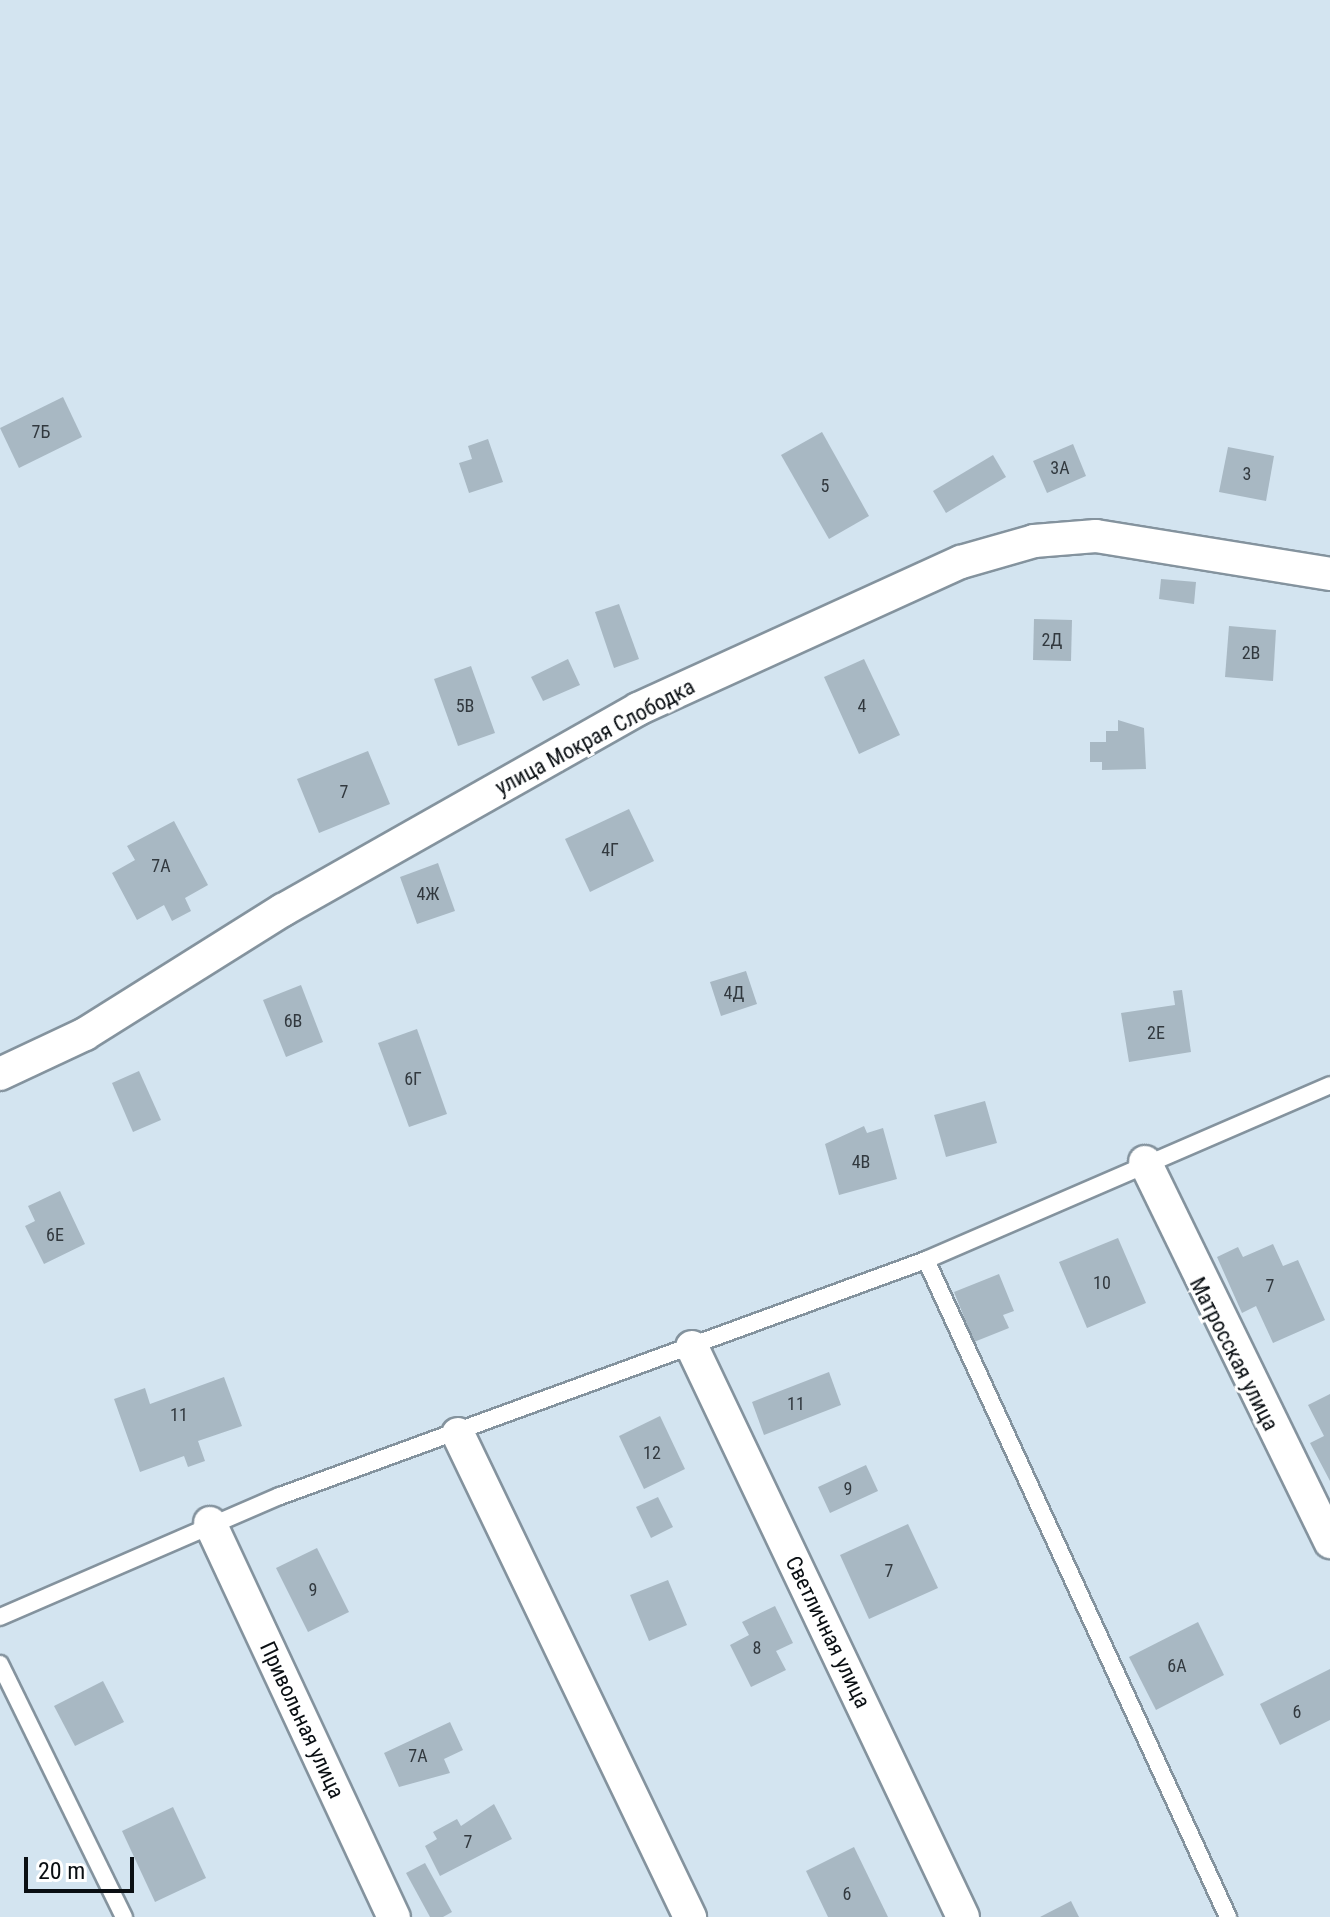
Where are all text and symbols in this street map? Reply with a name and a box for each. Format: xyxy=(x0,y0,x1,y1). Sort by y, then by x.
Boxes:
house number: 7Б xyxy=(32,421,50,443)
house number: 3А xyxy=(1050,457,1070,479)
house number: 3 xyxy=(1243,463,1251,485)
house number: 5 xyxy=(821,475,829,497)
house number: 2Д xyxy=(1042,629,1062,651)
house number: 2В xyxy=(1242,642,1260,664)
street label: улица Мокрая Слободка xyxy=(491,673,699,801)
house number: 5В xyxy=(456,695,474,717)
house number: 4 xyxy=(858,695,866,717)
house number: 7 xyxy=(340,781,348,803)
house number: 4Г xyxy=(601,839,619,861)
house number: 7А xyxy=(151,855,171,877)
house number: 4Ж xyxy=(416,883,440,905)
house number: 4Д xyxy=(724,982,744,1004)
house number: 6В xyxy=(284,1010,302,1032)
house number: 2Е xyxy=(1147,1022,1165,1044)
house number: 6Г xyxy=(404,1068,422,1090)
house number: 4В xyxy=(852,1151,870,1173)
house number: 6Е xyxy=(46,1224,64,1246)
house number: 10 xyxy=(1093,1272,1111,1294)
street label: Матросская улица xyxy=(1184,1273,1284,1435)
house number: 7 xyxy=(1266,1275,1274,1297)
house number: 11 xyxy=(787,1393,805,1415)
house number: 11 xyxy=(170,1404,188,1426)
house number: 12 xyxy=(643,1442,661,1464)
house number: 9 xyxy=(844,1478,852,1500)
street label: Светличная улица xyxy=(780,1552,876,1712)
house number: 7 xyxy=(885,1560,893,1582)
house number: 9 xyxy=(309,1579,317,1601)
street label: Привольная улица xyxy=(254,1637,350,1803)
house number: 8 xyxy=(753,1637,761,1659)
house number: 6А xyxy=(1167,1655,1187,1677)
house number: 6 xyxy=(1293,1701,1301,1723)
house number: 7А xyxy=(408,1745,428,1767)
house number: 7 xyxy=(464,1831,472,1853)
scale bar xyxy=(28,1841,138,1891)
text: 20 m xyxy=(38,1857,85,1885)
house number: 6 xyxy=(843,1883,851,1905)

